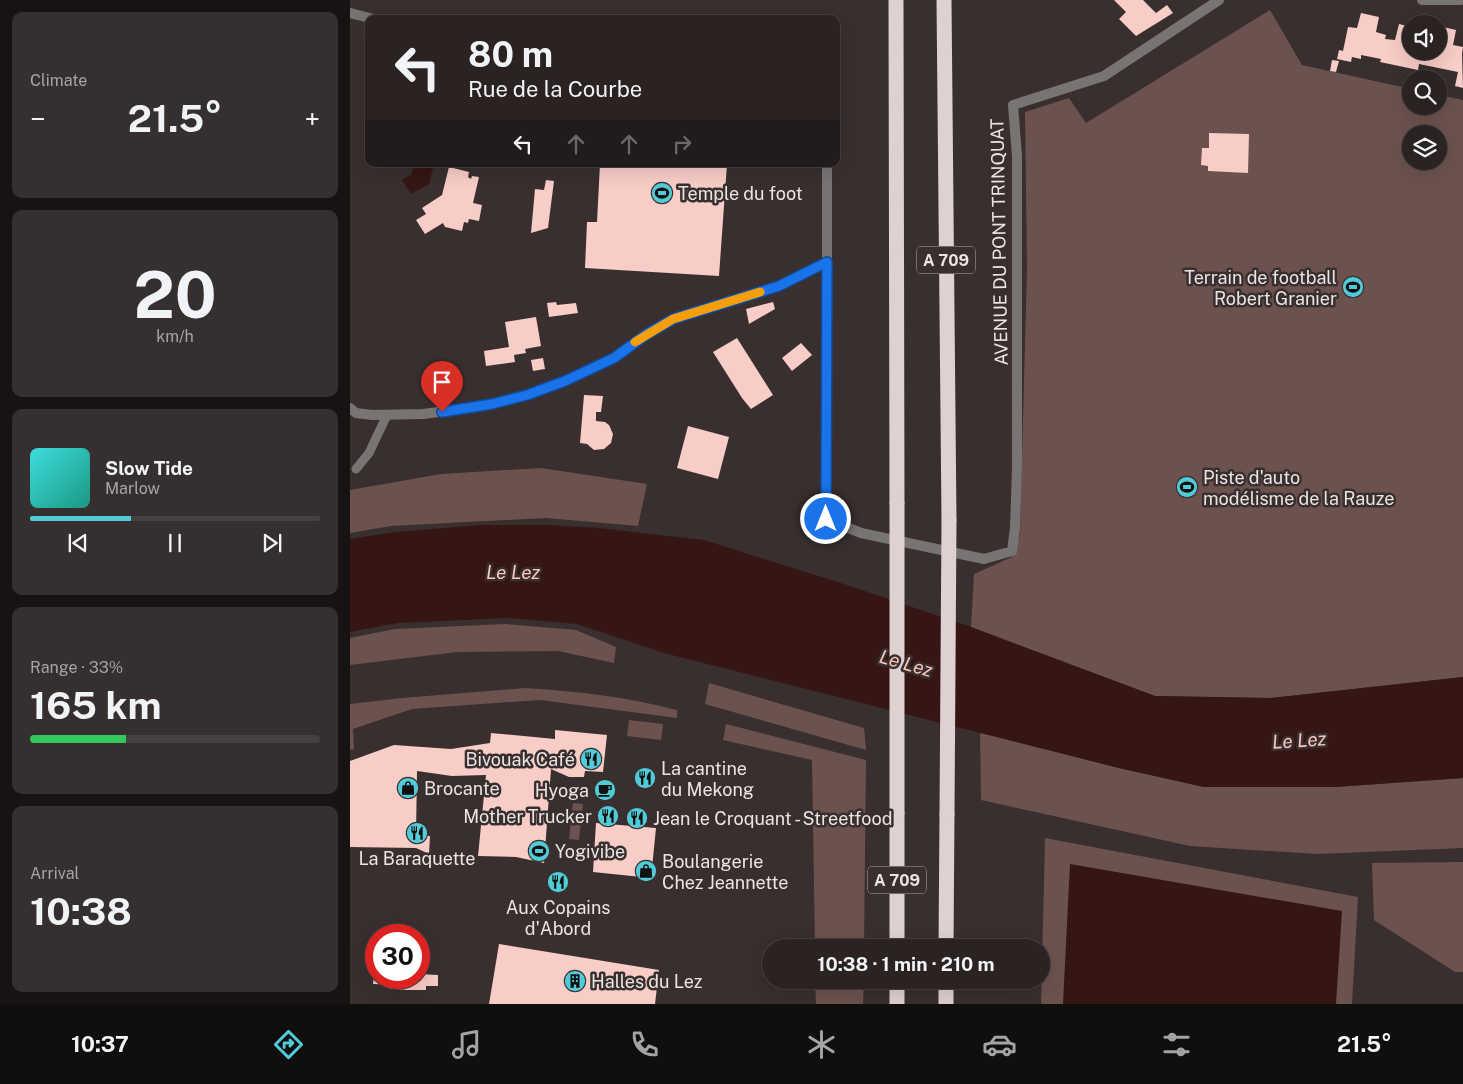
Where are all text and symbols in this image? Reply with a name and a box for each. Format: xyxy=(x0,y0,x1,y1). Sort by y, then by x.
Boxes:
map controls xyxy=(1402,15,1447,170)
button: sound xyxy=(1402,15,1447,60)
text: 80 m xyxy=(468,34,553,75)
icon: left xyxy=(385,35,450,100)
button: search xyxy=(1402,70,1447,115)
text: Climate xyxy=(30,71,87,90)
text: Rue de la Courbe xyxy=(468,76,642,102)
text: 21.5° xyxy=(128,96,222,141)
text: − xyxy=(30,102,46,135)
text: + xyxy=(304,102,320,135)
street label: AVENUE DU PONT TRINQUAT xyxy=(986,118,1012,366)
button: layers xyxy=(1402,125,1447,170)
icon: left xyxy=(509,130,537,158)
icon: ahead xyxy=(562,130,590,158)
icon: ahead xyxy=(615,130,643,158)
icon: right xyxy=(668,130,696,158)
sports icon: Temple du foot xyxy=(650,181,674,205)
place label: Temple du foot xyxy=(678,183,803,204)
road number: A 709 xyxy=(917,246,975,274)
text: 20 xyxy=(133,256,217,333)
place label: Terrain de football Robert Granier xyxy=(1184,267,1337,309)
sports icon: Terrain de football Robert Granier xyxy=(1341,275,1365,299)
text: km/h xyxy=(156,327,194,346)
pin xyxy=(421,361,463,412)
icon: arrive xyxy=(428,368,456,396)
text: Slow Tide xyxy=(105,457,193,479)
place label: Piste d'auto modélisme de la Rauze xyxy=(1203,467,1394,509)
sports icon: Piste d'auto modélisme de la Rauze xyxy=(1175,475,1199,499)
text: Marlow xyxy=(105,479,160,498)
position arrow xyxy=(799,492,851,544)
icon: previous xyxy=(64,529,92,557)
icon: pause xyxy=(161,529,189,557)
icon: next xyxy=(258,529,286,557)
water label: Le Lez xyxy=(486,561,540,583)
water label: Le Lez xyxy=(877,645,935,681)
text: Range · 33% xyxy=(30,658,123,677)
text: 165 km xyxy=(30,683,162,728)
water label: Le Lez xyxy=(1271,727,1327,753)
restaurant icon: Bivouak Café xyxy=(579,747,603,771)
place label: Bivouak Café xyxy=(465,749,575,770)
place label: La cantine du Mekong xyxy=(661,758,754,800)
restaurant icon: La cantine du Mekong xyxy=(633,766,657,790)
shop icon: Brocante xyxy=(396,776,420,800)
place label: Brocante xyxy=(424,778,500,799)
cafe icon: Hyoga xyxy=(593,778,617,802)
place label: Hyoga xyxy=(535,780,589,801)
restaurant icon: Mother Trucker xyxy=(596,804,620,828)
place label: Mother Trucker xyxy=(463,806,592,827)
restaurant icon: Jean le Croquant - Streetfood xyxy=(625,806,649,830)
place label: Jean le Croquant - Streetfood xyxy=(653,808,892,829)
restaurant icon: La Baraquette xyxy=(405,821,429,845)
sports icon: Yogivibe xyxy=(527,839,551,863)
place label: Yogivibe xyxy=(555,841,625,862)
place label: La Baraquette xyxy=(358,848,476,869)
place label: Boulangerie Chez Jeannette xyxy=(662,851,788,893)
shop icon: Boulangerie Chez Jeannette xyxy=(634,859,658,883)
text: Arrival xyxy=(30,864,79,883)
road number: A 709 xyxy=(868,866,926,894)
restaurant icon: Aux Copains d'Abord xyxy=(546,870,570,894)
text: 10:38 xyxy=(30,889,132,934)
place label: Aux Copains d'Abord xyxy=(506,897,610,939)
speed limit sign: 30 xyxy=(365,924,430,989)
text: 10:38 · 1 min · 210 m xyxy=(817,953,995,975)
building icon: Halles du Lez xyxy=(563,969,587,993)
place label: Halles du Lez xyxy=(591,971,702,992)
icon: directions xyxy=(271,1027,306,1062)
icon: music xyxy=(449,1027,484,1062)
icon: phone xyxy=(627,1027,662,1062)
icon: climate xyxy=(804,1027,839,1062)
icon: car xyxy=(982,1027,1017,1062)
icon: filters xyxy=(1159,1027,1194,1062)
text: 10:37 xyxy=(71,1031,129,1057)
text: 21.5° xyxy=(1337,1031,1392,1057)

